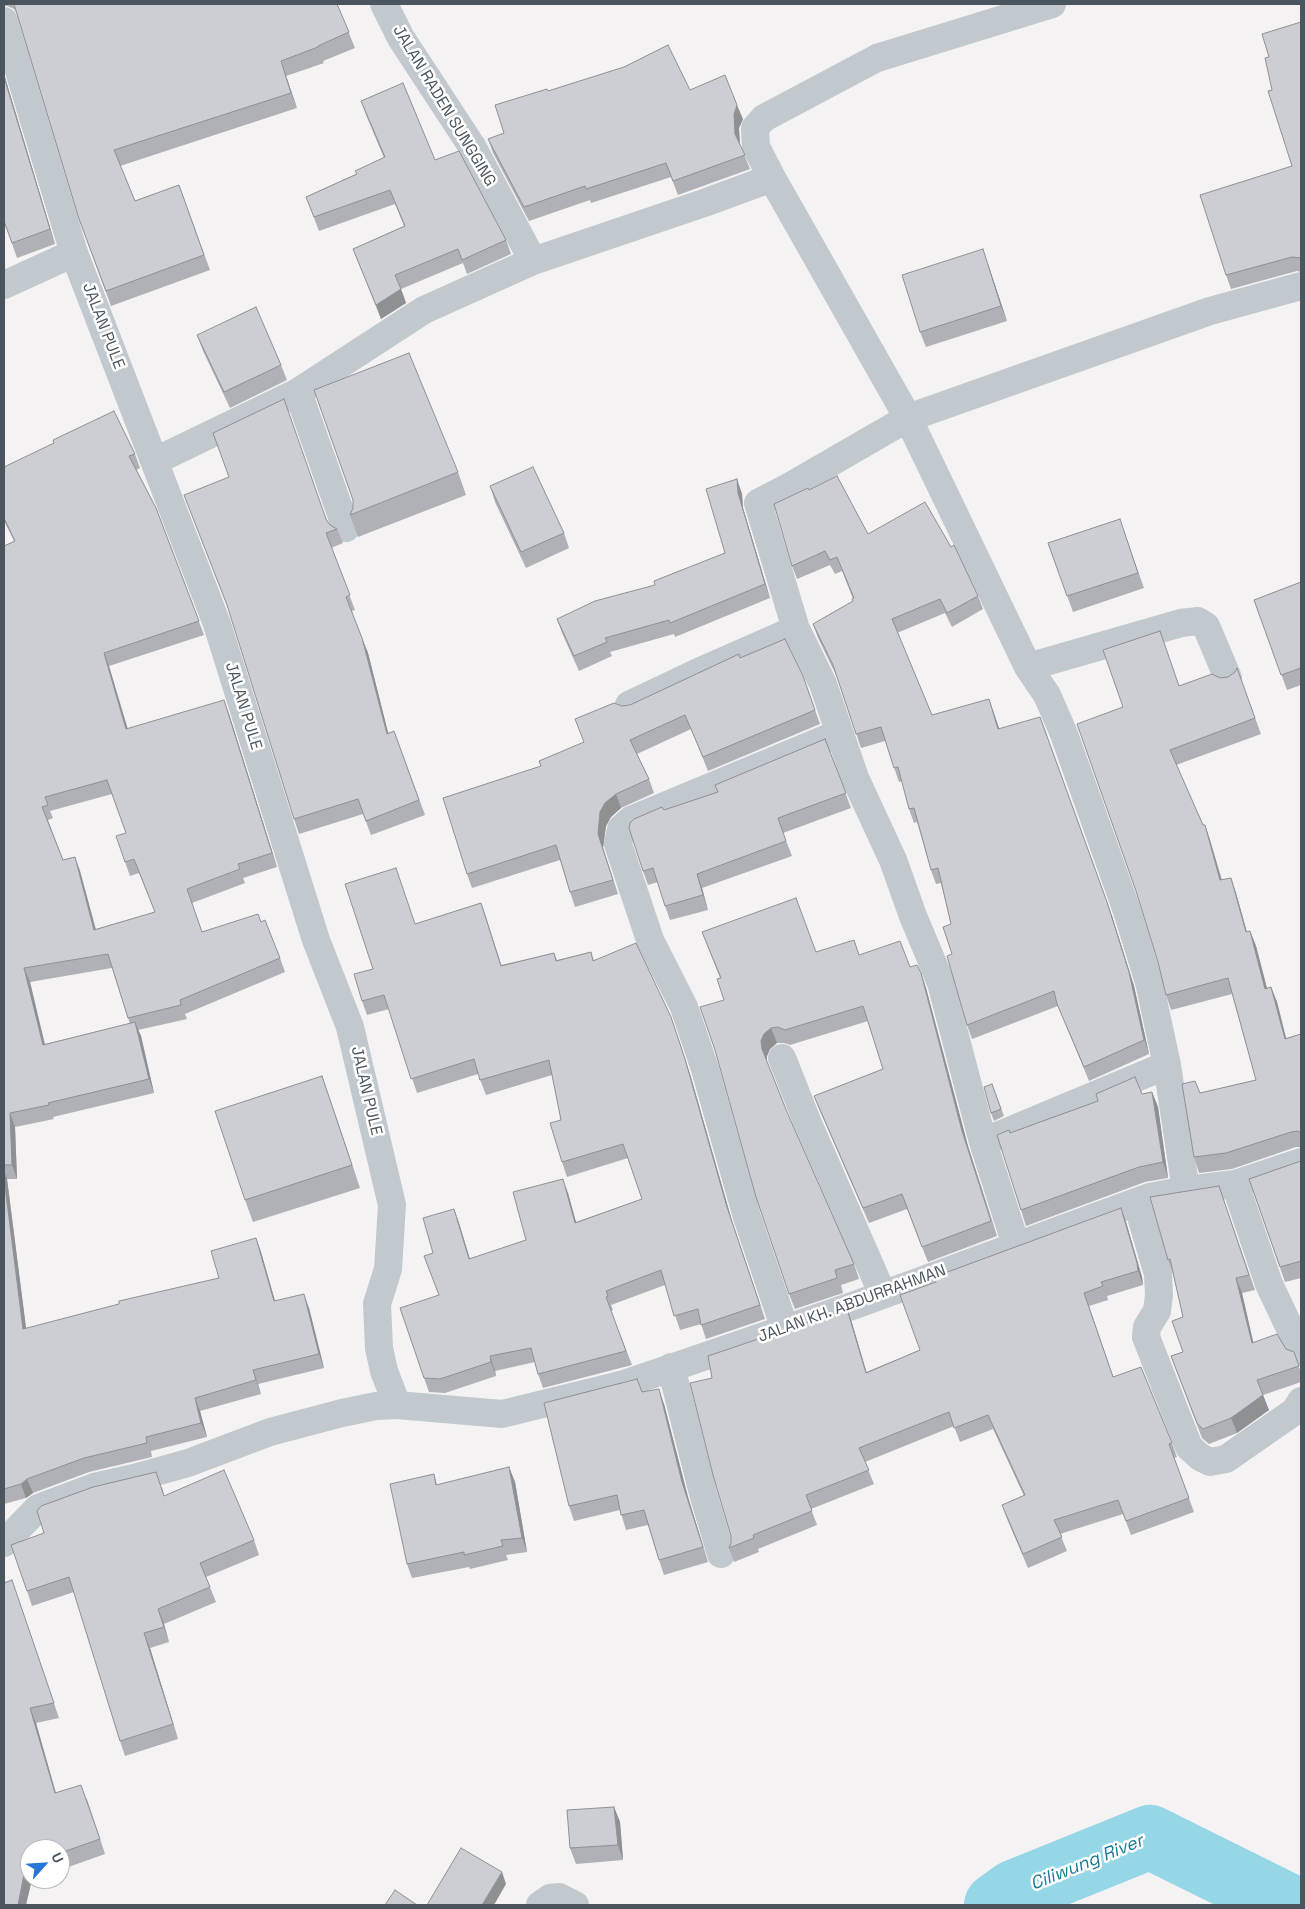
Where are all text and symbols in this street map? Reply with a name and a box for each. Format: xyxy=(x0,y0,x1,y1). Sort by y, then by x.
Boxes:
street label: JALAN RADEN SUNGGING xyxy=(388,22,500,190)
street label: JALAN PULE xyxy=(78,280,128,372)
street label: JALAN PULE xyxy=(221,660,265,752)
street label: JALAN PULE xyxy=(346,1045,386,1137)
street label: JALAN KH. ABDURRAHMAN xyxy=(756,1261,948,1347)
water label: Ciliwung River xyxy=(1027,1831,1147,1895)
north arrow xyxy=(20,1839,70,1889)
text: U xyxy=(47,1850,68,1866)

